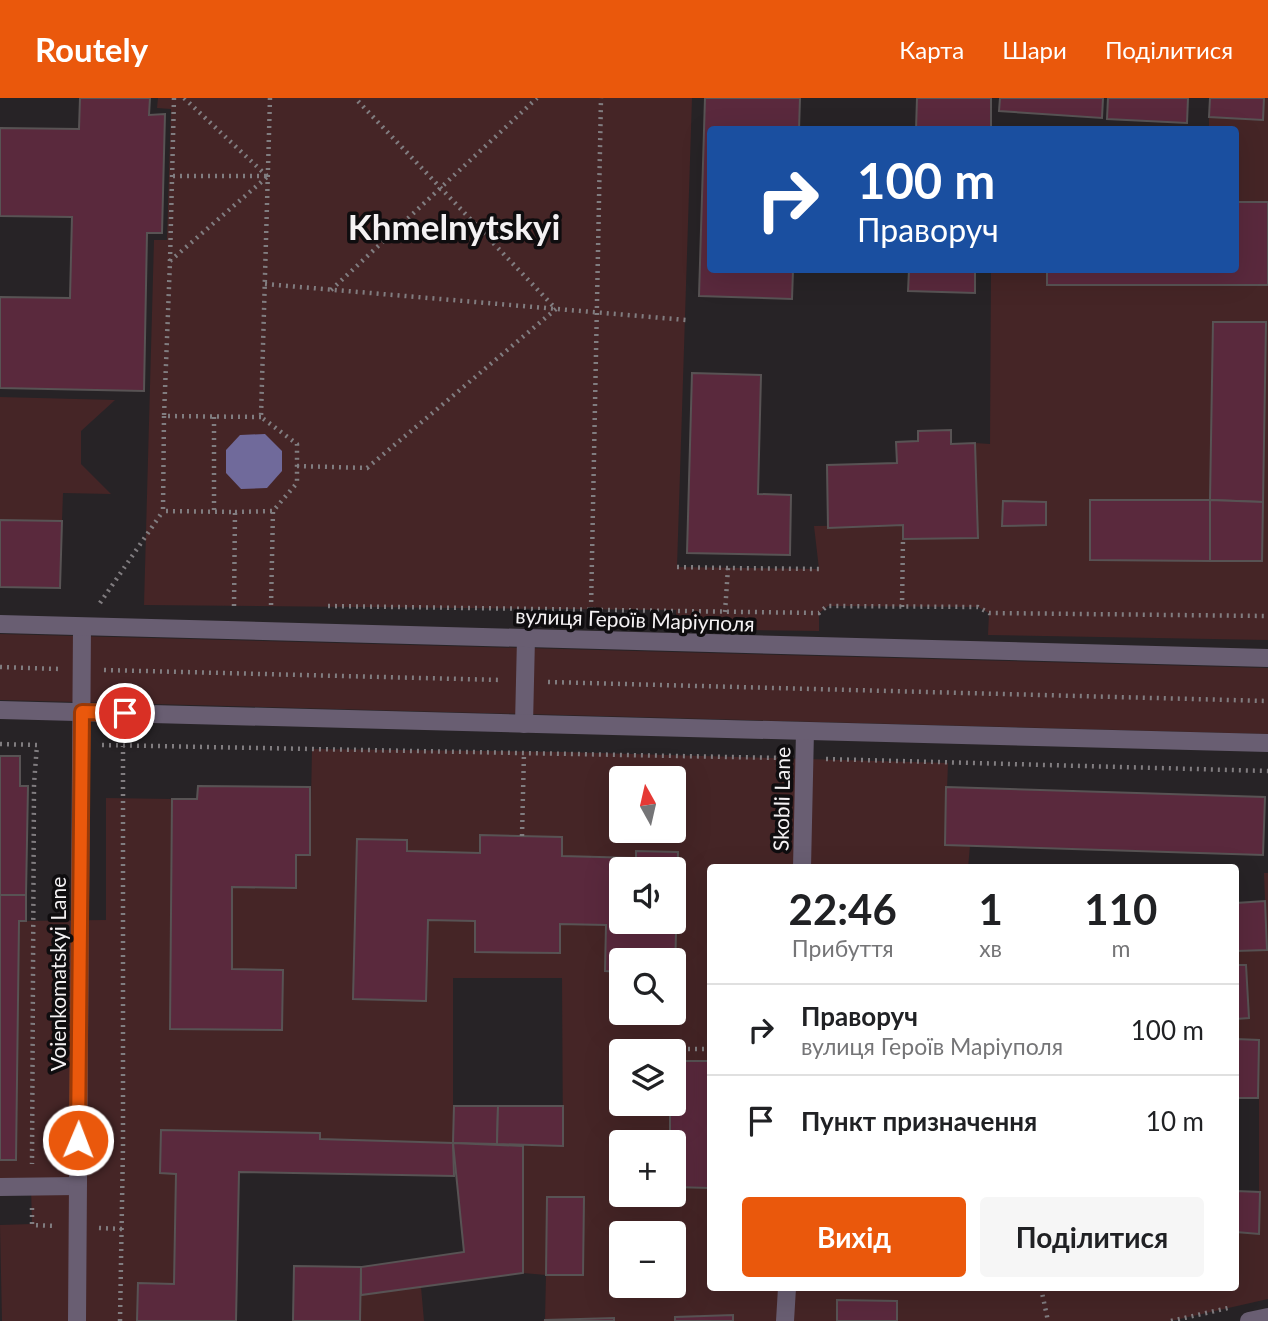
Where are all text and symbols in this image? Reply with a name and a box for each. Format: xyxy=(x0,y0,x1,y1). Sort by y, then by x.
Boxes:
text: Routely xyxy=(35,29,148,69)
text: Карта xyxy=(899,35,964,64)
text: Шари xyxy=(1002,35,1067,64)
text: Поділитися xyxy=(1105,35,1233,64)
text: 100 m xyxy=(857,151,995,209)
icon: right xyxy=(742,154,833,245)
district label: Khmelnytskyi xyxy=(348,205,560,247)
text: Праворуч xyxy=(857,210,999,249)
street label: вулиця Героїв Маріуполя xyxy=(515,602,755,636)
pin xyxy=(95,683,155,743)
icon: arrive xyxy=(106,694,144,732)
street label: Skobli Lane xyxy=(768,747,794,851)
north arrow xyxy=(609,766,686,844)
map controls xyxy=(609,766,686,1298)
button: sound xyxy=(609,857,686,934)
street label: Voienkomatskyi Lane xyxy=(45,877,70,1071)
text: 22:46 xyxy=(789,884,897,934)
text: 1 xyxy=(978,884,1003,934)
text: 110 xyxy=(1084,884,1157,934)
text: Прибуття xyxy=(792,934,894,962)
text: хв xyxy=(979,934,1002,962)
text: m xyxy=(1111,934,1130,962)
button: search xyxy=(609,948,686,1025)
text: Праворуч xyxy=(801,1000,918,1032)
icon: right xyxy=(742,1011,780,1049)
text: 100 m xyxy=(1131,1014,1204,1046)
text: вулиця Героїв Маріуполя xyxy=(801,1032,1063,1060)
button: layers xyxy=(609,1039,686,1116)
icon: arrive xyxy=(742,1102,780,1140)
position arrow xyxy=(41,1103,115,1177)
text: Пункт призначення xyxy=(801,1105,1037,1137)
text: 10 m xyxy=(1146,1105,1204,1137)
button: + xyxy=(609,1130,686,1207)
button: Вихід xyxy=(742,1197,966,1277)
button: Поділитися xyxy=(980,1197,1204,1277)
button: − xyxy=(609,1221,686,1298)

